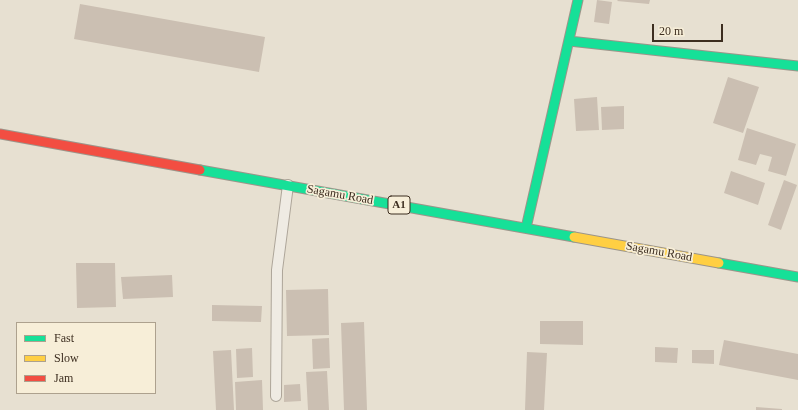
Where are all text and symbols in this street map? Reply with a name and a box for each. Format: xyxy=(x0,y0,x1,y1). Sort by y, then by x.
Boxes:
scale bar xyxy=(654,16,725,42)
text: 20 m xyxy=(659,24,683,38)
street label: Sagamu Road xyxy=(306,182,374,208)
road number: A1 xyxy=(388,196,410,214)
street label: Sagamu Road xyxy=(625,239,693,265)
legend xyxy=(16,322,156,394)
text: Fast xyxy=(54,331,74,345)
text: Slow xyxy=(54,351,79,365)
text: Jam xyxy=(54,371,73,385)

